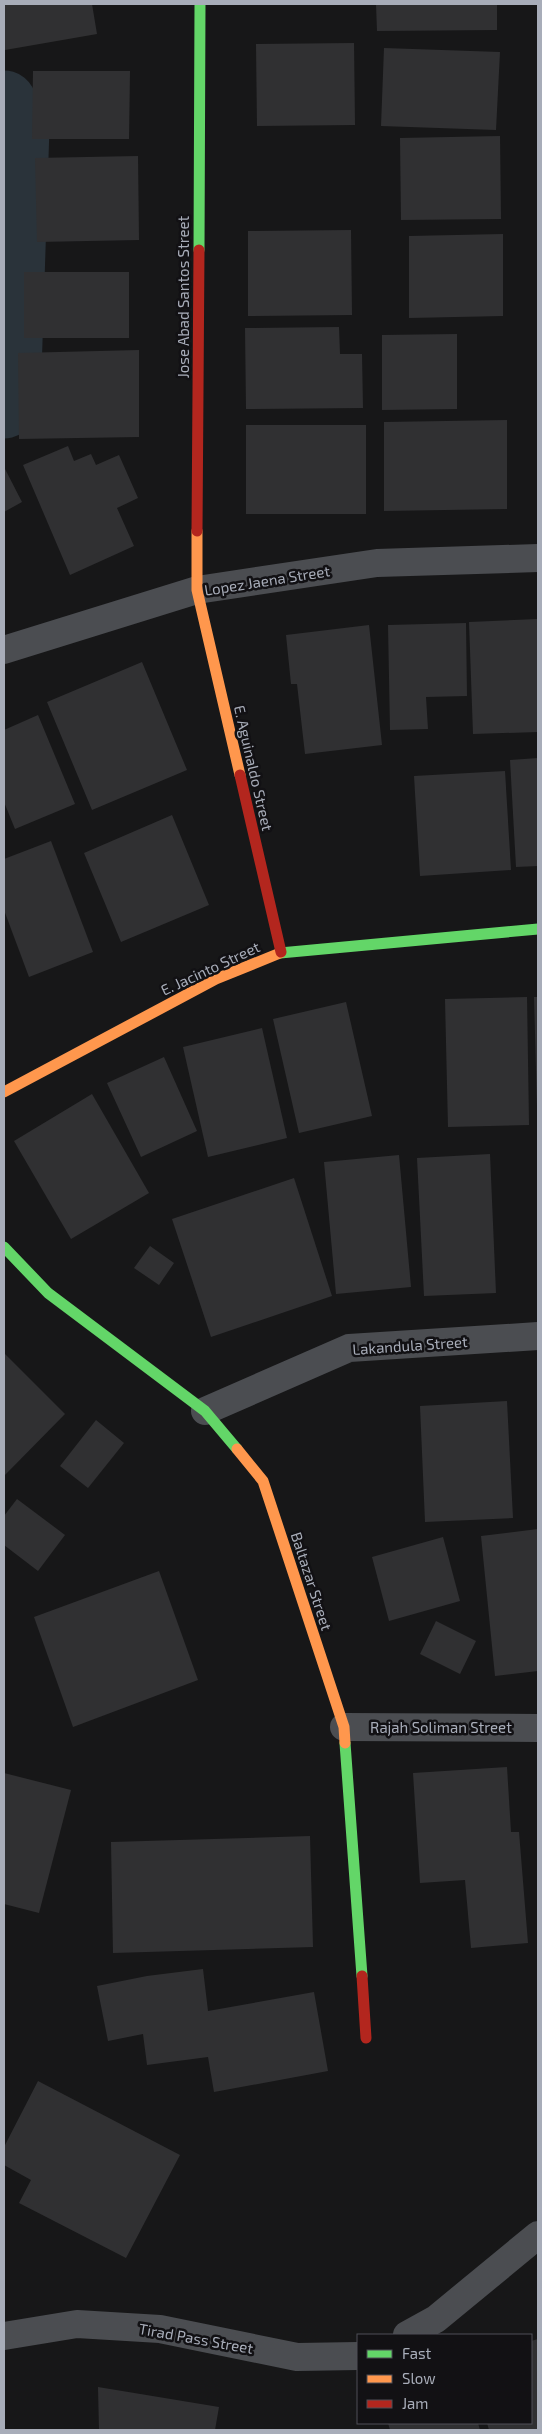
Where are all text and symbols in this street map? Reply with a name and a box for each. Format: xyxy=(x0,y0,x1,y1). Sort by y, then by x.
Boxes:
street label: Jose Abad Santos Street xyxy=(174,215,192,378)
street label: Lopez Jaena Street xyxy=(203,561,331,599)
street label: E. Aguinaldo Street xyxy=(231,703,277,833)
street label: E. Jacinto Street xyxy=(158,937,263,999)
street label: Lakandula Street xyxy=(352,1332,468,1358)
street label: Baltazar Street xyxy=(288,1529,336,1633)
street label: Rajah Soliman Street xyxy=(370,1718,512,1737)
street label: Tirad Pass Street xyxy=(137,2319,255,2357)
legend xyxy=(357,2334,532,2424)
text: Fast xyxy=(402,2344,432,2362)
text: Slow xyxy=(402,2369,436,2387)
text: Jam xyxy=(402,2394,428,2412)

